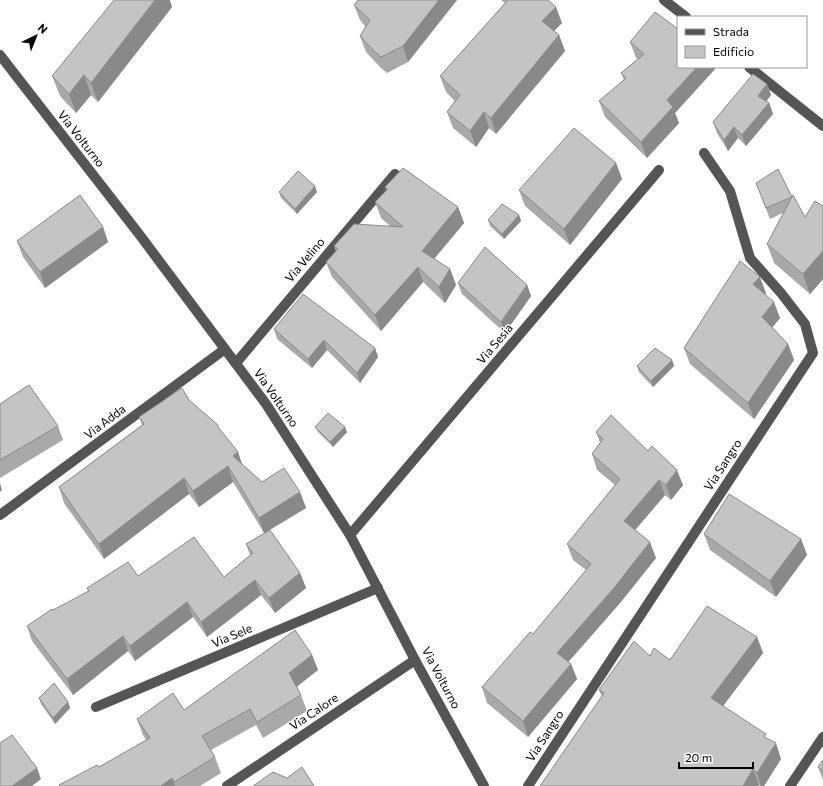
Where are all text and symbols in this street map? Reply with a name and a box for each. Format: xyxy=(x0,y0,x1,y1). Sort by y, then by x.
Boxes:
north arrow xyxy=(16,16,56,56)
legend xyxy=(677,16,807,68)
text: N xyxy=(36,21,51,36)
text: Strada xyxy=(713,24,749,38)
text: Edificio xyxy=(713,44,754,58)
street label: Via Volturno xyxy=(55,107,108,169)
street label: Via Velino xyxy=(282,234,327,284)
street label: Via Sesia xyxy=(473,320,515,366)
street label: Via Volturno xyxy=(252,366,302,429)
street label: Via Adda xyxy=(81,401,128,441)
street label: Via Sangro xyxy=(700,436,744,493)
street label: Via Sele xyxy=(209,620,254,650)
street label: Via Volturno xyxy=(420,644,464,711)
street label: Via Calore xyxy=(287,690,340,733)
street label: Via Sangro xyxy=(522,707,566,764)
scale bar xyxy=(679,744,753,770)
text: 20 m xyxy=(685,750,712,764)

